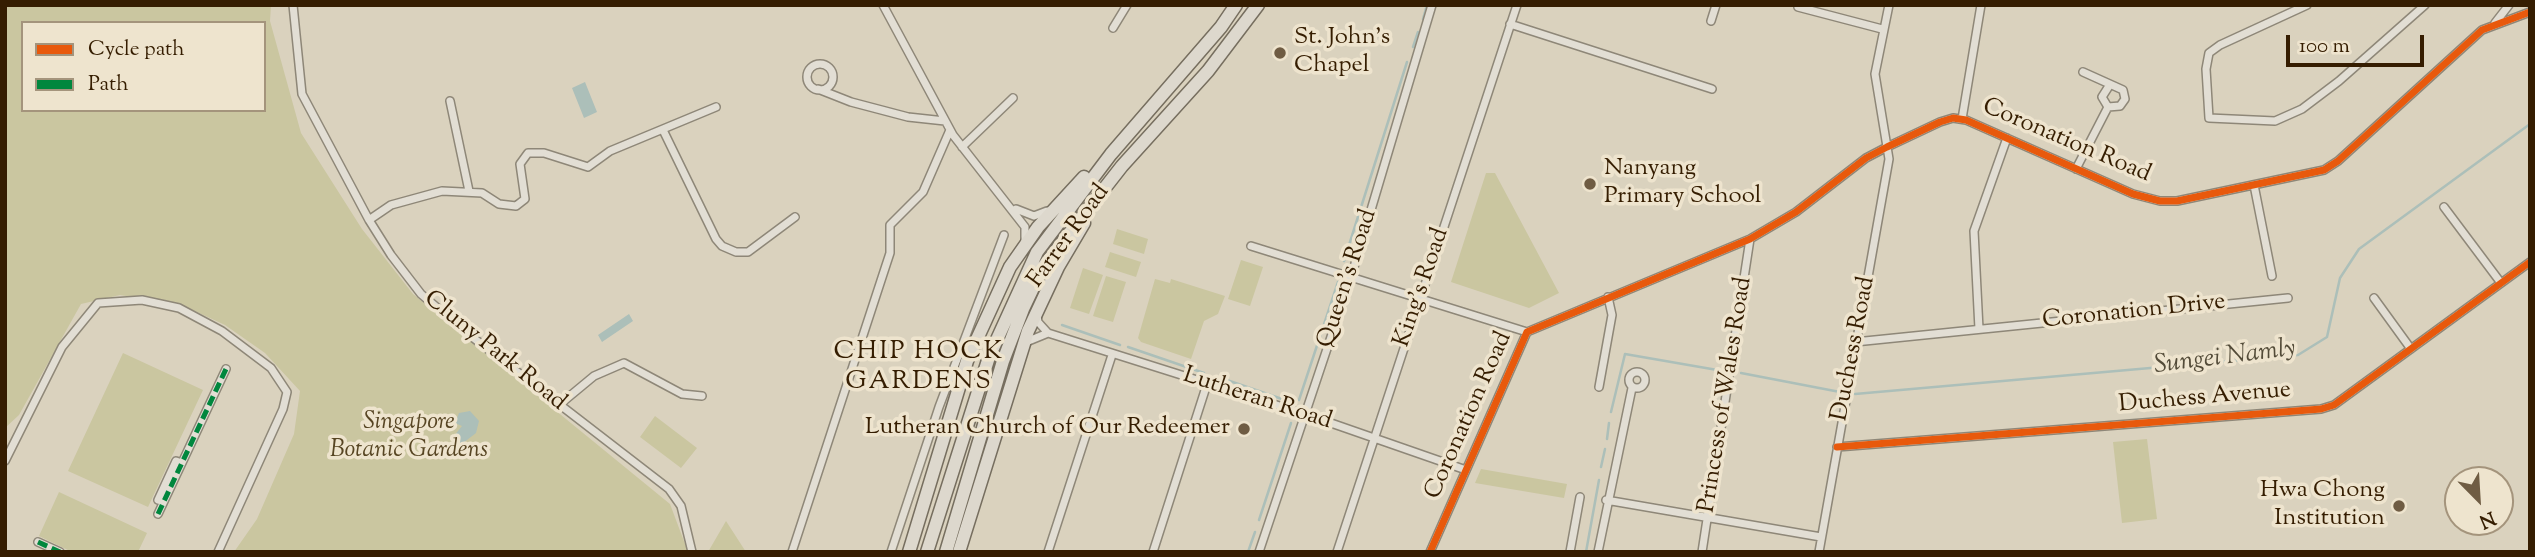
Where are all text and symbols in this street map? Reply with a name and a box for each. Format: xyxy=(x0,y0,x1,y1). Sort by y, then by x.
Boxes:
legend xyxy=(21,21,266,112)
scale bar xyxy=(2290,21,2428,65)
place label: St. John's Chapel xyxy=(1294,25,1390,81)
text: 100 m xyxy=(2299,32,2350,62)
text: Cycle path xyxy=(88,35,185,65)
marker: St. John's Chapel xyxy=(1272,45,1288,61)
text: Path xyxy=(88,70,129,100)
street label: Coronation Road xyxy=(1977,94,2155,190)
place label: Nanyang Primary School xyxy=(1604,156,1761,212)
marker: Nanyang Primary School xyxy=(1582,176,1598,192)
street label: Farrer Road xyxy=(1023,180,1117,294)
street label: Queen's Road xyxy=(1313,206,1385,352)
street label: King's Road xyxy=(1389,225,1457,351)
street label: Duchess Road xyxy=(1827,274,1883,424)
street label: Princess of Wales Road xyxy=(1694,275,1760,515)
street label: Cluny Park Road xyxy=(417,286,571,418)
street label: Coronation Drive xyxy=(2041,289,2227,337)
street label: Coronation Road xyxy=(1420,328,1520,504)
water label: Sungei Namly xyxy=(2153,335,2297,383)
district label: CHIP HOCK GARDENS xyxy=(835,338,1003,400)
street label: Lutheran Road xyxy=(1179,362,1335,438)
street label: Duchess Avenue xyxy=(2118,377,2292,421)
park label: Singapore Botanic Gardens xyxy=(330,410,488,466)
place label: Lutheran Church of Our Redeemer xyxy=(865,415,1230,443)
marker: Lutheran Church of Our Redeemer xyxy=(1236,421,1252,437)
north arrow xyxy=(2444,466,2514,536)
place label: Hwa Chong Institution xyxy=(2260,478,2385,534)
marker: Hwa Chong Institution xyxy=(2391,498,2407,514)
text: N xyxy=(2475,503,2499,534)

